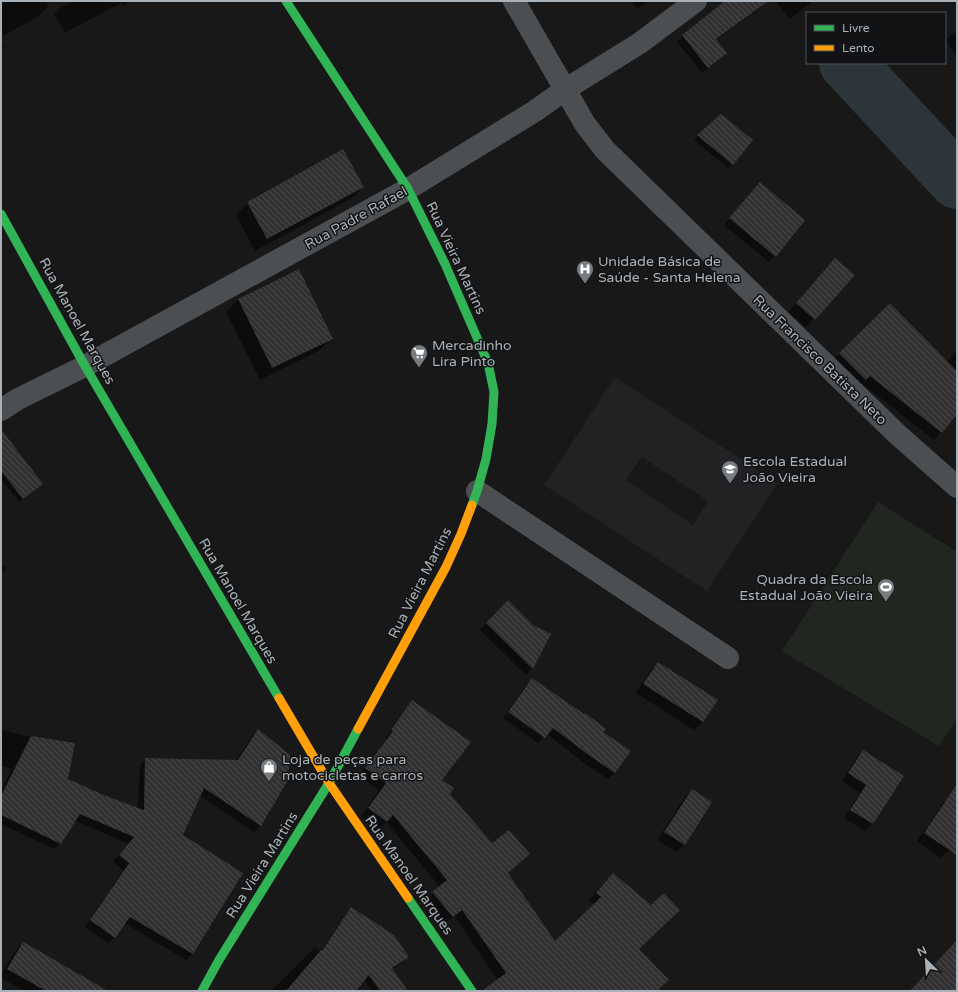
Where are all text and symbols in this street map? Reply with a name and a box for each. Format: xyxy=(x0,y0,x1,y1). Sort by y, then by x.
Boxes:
legend xyxy=(806,12,946,64)
text: Livre xyxy=(842,21,870,35)
text: Lento xyxy=(842,41,875,55)
street label: Rua Padre Rafael xyxy=(302,183,410,253)
street label: Rua Vieira Martins xyxy=(422,199,490,317)
place label: Unidade Básica de Saúde - Santa Helena xyxy=(598,253,741,286)
street label: Rua Manoel Marques xyxy=(35,255,119,387)
hospital icon: Unidade Básica de Saúde - Santa Helena xyxy=(575,259,595,284)
street label: Rua Francisco Batista Neto xyxy=(749,292,891,428)
place label: Mercadinho Lira Pinto xyxy=(432,337,512,370)
supermarket icon: Mercadinho Lira Pinto xyxy=(409,343,429,368)
place label: Escola Estadual João Vieira xyxy=(743,453,847,486)
school or university icon: Escola Estadual João Vieira xyxy=(720,459,740,484)
street label: Rua Vieira Martins xyxy=(385,524,455,641)
street label: Rua Manoel Marques xyxy=(195,535,281,667)
place label: Quadra da Escola Estadual João Vieira xyxy=(739,571,873,604)
sports icon: Quadra da Escola Estadual João Vieira xyxy=(876,577,896,602)
place label: Loja de peças para motocicletas e carros xyxy=(282,751,423,784)
shop icon: Loja de peças para motocicletas e carros xyxy=(259,757,279,782)
street label: Rua Vieira Martins xyxy=(222,808,302,921)
street label: Rua Manoel Marques xyxy=(361,812,457,938)
north arrow xyxy=(906,940,946,980)
text: N xyxy=(915,944,929,959)

